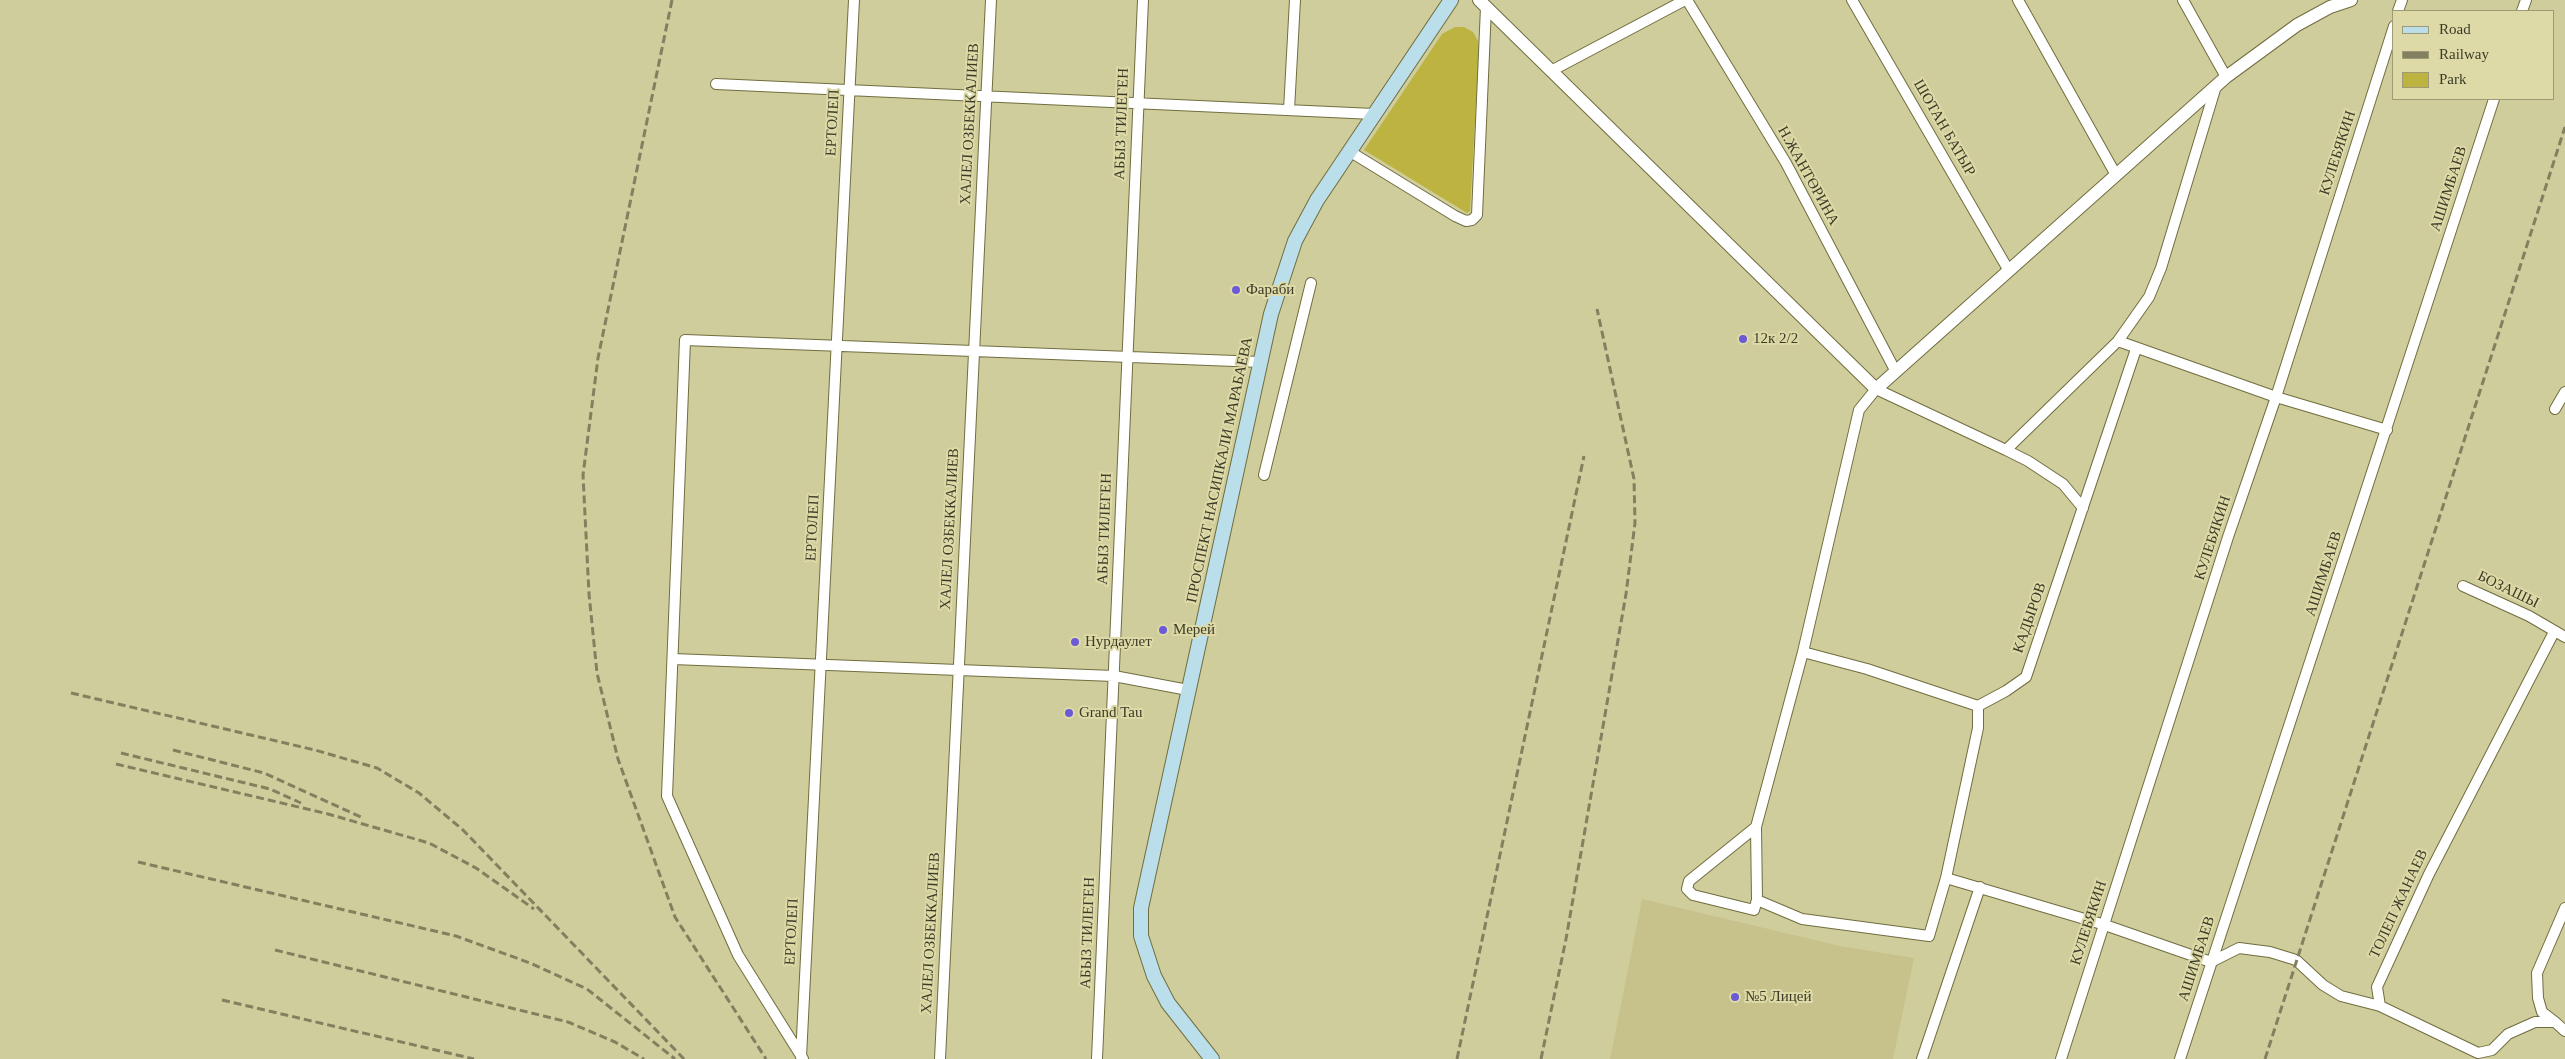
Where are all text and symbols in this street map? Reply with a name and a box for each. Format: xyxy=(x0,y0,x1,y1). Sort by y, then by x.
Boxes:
legend xyxy=(2392,10,2555,100)
text: Road xyxy=(2439,21,2471,37)
street label: ХАЛЕЛ ОЗБЕККАЛИЕВ xyxy=(957,43,983,205)
text: Railway xyxy=(2439,46,2489,62)
street label: АБЫЗ ТИЛЕГЕН xyxy=(1111,68,1133,180)
text: Park xyxy=(2439,71,2467,87)
street label: ШОТАН БАТЫР xyxy=(1909,77,1979,179)
street label: ЕРТОЛЕП xyxy=(822,89,844,157)
street label: КУЛЕБЯКИН xyxy=(2316,108,2360,198)
street label: Н.ЖАНТӨРИНА xyxy=(1773,123,1843,229)
street label: АШИМБАЕВ xyxy=(2427,144,2471,234)
place label: Фараби xyxy=(1246,281,1294,299)
marker: Фараби xyxy=(1230,284,1242,296)
place label: 12к 2/2 xyxy=(1753,330,1798,348)
marker: 12к 2/2 xyxy=(1737,333,1749,345)
street label: ПРОСПЕКТ НАСИПКАЛИ МАРАБАЕВА xyxy=(1183,335,1257,605)
street label: ХАЛЕЛ ОЗБЕККАЛИЕВ xyxy=(937,448,963,610)
street label: АБЫЗ ТИЛЕГЕН xyxy=(1094,473,1116,585)
street label: КУЛЕБЯКИН xyxy=(2191,493,2235,583)
street label: ЕРТОЛЕП xyxy=(802,494,824,562)
street label: АШИМБАЕВ xyxy=(2302,529,2346,619)
street label: БОЗАШЫ xyxy=(2474,567,2542,613)
street label: КАДЫРОВ xyxy=(2010,580,2050,656)
place label: Мерей xyxy=(1173,621,1215,639)
marker: Мерей xyxy=(1157,624,1169,636)
place label: Нурдаулет xyxy=(1085,633,1152,651)
marker: Нурдаулет xyxy=(1069,636,1081,648)
place label: Grand Tau xyxy=(1079,704,1143,722)
marker: Grand Tau xyxy=(1063,707,1075,719)
street label: ТОЛЕП ЖАНАЕВ xyxy=(2366,847,2432,961)
street label: ХАЛЕЛ ОЗБЕККАЛИЕВ xyxy=(918,852,944,1014)
street label: АБЫЗ ТИЛЕГЕН xyxy=(1077,877,1099,989)
street label: КУЛЕБЯКИН xyxy=(2067,878,2111,968)
street label: ЕРТОЛЕП xyxy=(781,898,803,966)
street label: АШИМБАЕВ xyxy=(2175,914,2219,1004)
place label: №5 Лицей xyxy=(1745,988,1811,1006)
marker: №5 Лицей xyxy=(1729,991,1741,1003)

